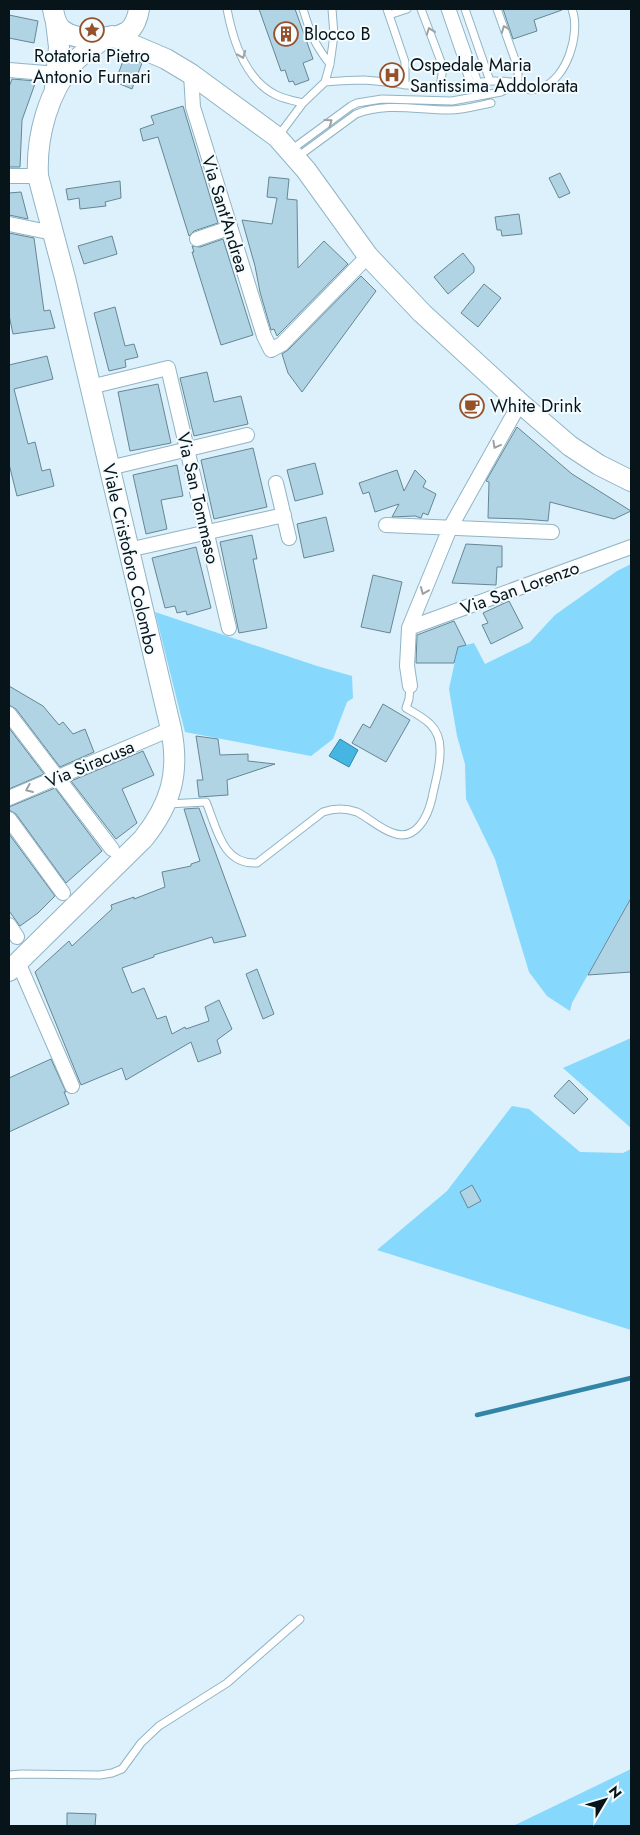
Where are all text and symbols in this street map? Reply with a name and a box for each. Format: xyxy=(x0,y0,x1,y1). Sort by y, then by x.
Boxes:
place icon: Rotatoria Pietro Antonio Furnari xyxy=(79,17,105,43)
building icon: Blocco B xyxy=(273,21,299,47)
place label: Blocco B xyxy=(304,21,371,47)
one-way arrow xyxy=(500,25,511,34)
one-way arrow xyxy=(426,27,436,36)
place label: Rotatoria Pietro Antonio Furnari xyxy=(33,43,151,90)
one-way arrow xyxy=(236,50,246,59)
place label: Ospedale Maria Santissima Addolorata xyxy=(410,52,578,99)
hospital icon: Ospedale Maria Santissima Addolorata xyxy=(379,62,405,88)
one-way arrow xyxy=(323,119,333,128)
street label: Via Sant'Andrea xyxy=(195,152,255,276)
cafe icon: White Drink xyxy=(459,393,485,419)
place label: White Drink xyxy=(490,393,581,419)
street label: Via San Tommaso xyxy=(170,430,226,566)
one-way arrow xyxy=(492,440,502,449)
street label: Viale Cristoforo Colombo xyxy=(95,461,165,657)
street label: Via San Lorenzo xyxy=(457,554,583,621)
one-way arrow xyxy=(420,586,430,595)
street label: Via Siracusa xyxy=(42,734,138,794)
one-way arrow xyxy=(26,784,34,794)
north arrow xyxy=(580,1775,630,1825)
text: N xyxy=(604,1781,627,1803)

